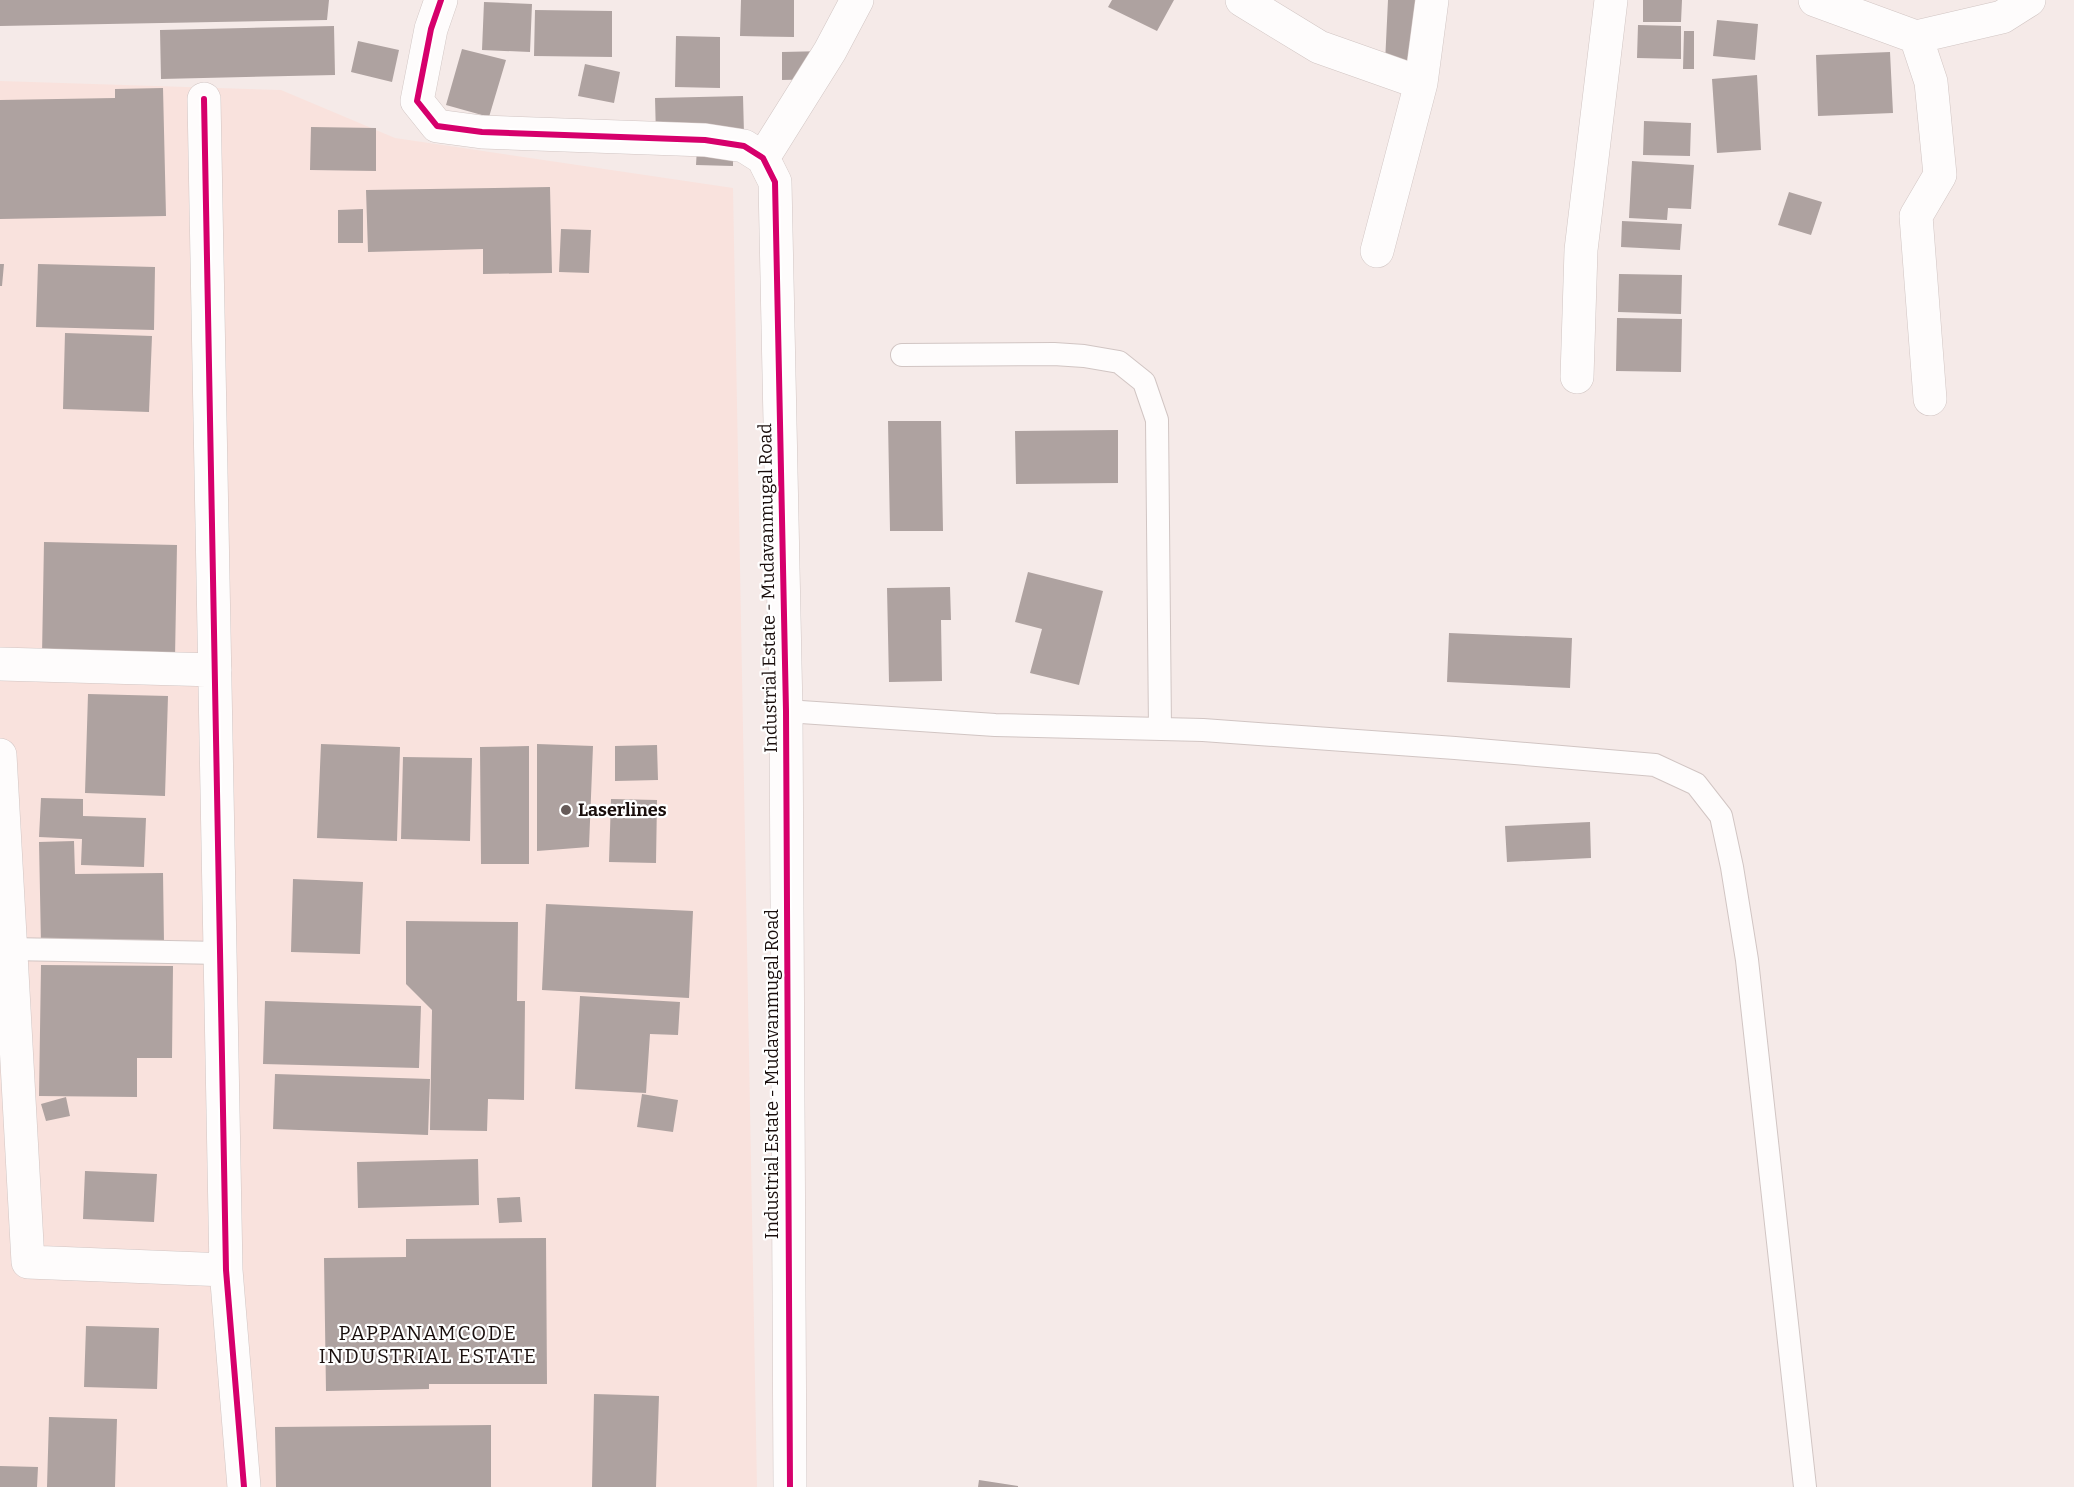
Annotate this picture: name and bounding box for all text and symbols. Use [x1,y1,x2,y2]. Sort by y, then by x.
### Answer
street label: Industrial Estate - Mudavanmugal Road [754,423,782,753]
place label: Laserlines [578,799,667,821]
marker: Laserlines [559,803,573,817]
street label: Industrial Estate - Mudavanmugal Road [761,909,783,1239]
district label: PAPPANAMCODE INDUSTRIAL ESTATE [319,1321,537,1368]

